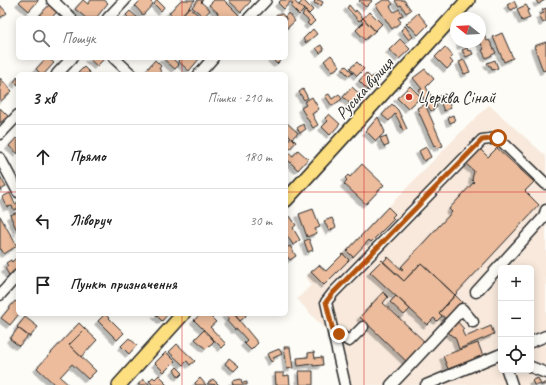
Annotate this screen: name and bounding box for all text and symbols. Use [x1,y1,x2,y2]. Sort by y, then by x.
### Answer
north arrow [450,12,486,48]
search box [16,16,288,60]
icon: search [30,27,52,49]
text: Пошук [62,29,95,48]
street label: Руська вулиця [331,52,399,124]
place label: Церква Сінай [417,87,496,108]
text: 3 хв [32,88,55,109]
text: Пішки · 210 m [208,90,272,106]
marker: Церква Сінай [404,92,414,102]
route start [489,129,507,147]
icon: ahead [32,146,54,168]
text: Прямо [70,147,106,166]
text: 180 m [244,149,272,165]
icon: left [32,210,54,232]
text: Ліворуч [70,211,111,230]
text: 30 m [250,213,272,229]
map controls [498,265,534,373]
button: + [498,265,534,301]
icon: arrive [32,274,54,296]
text: Пункт призначення [70,275,177,294]
button: − [498,301,534,337]
route end [330,325,348,343]
button: locate [498,337,534,373]

